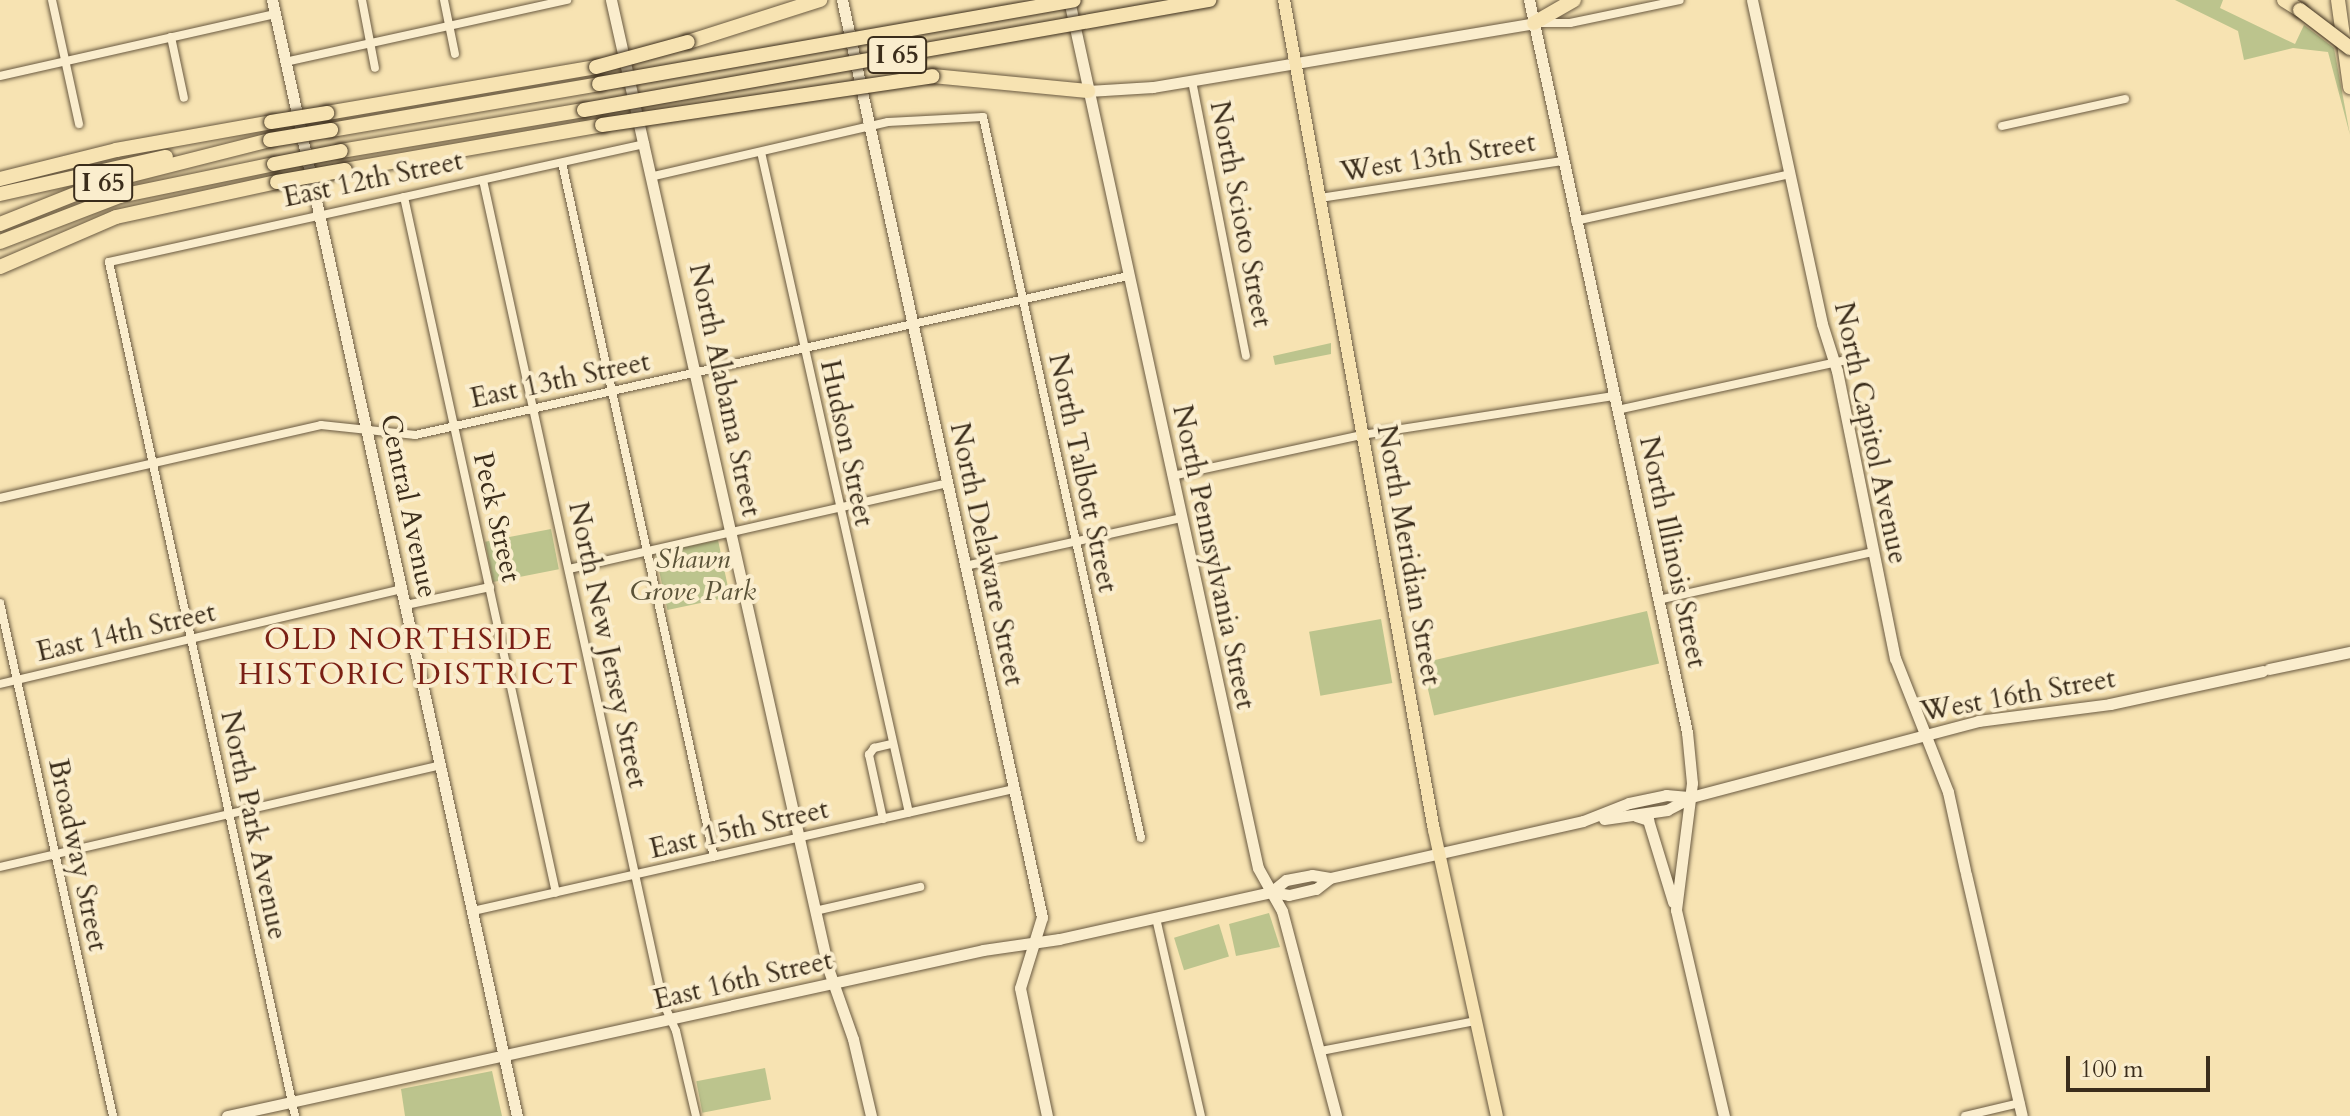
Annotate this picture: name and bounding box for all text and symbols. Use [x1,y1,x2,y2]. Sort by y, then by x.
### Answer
road number: I 65 [867,33,927,77]
street label: North Scioto Street [1203,98,1279,330]
street label: West 13th Street [1338,125,1538,189]
street label: East 12th Street [280,144,466,214]
road number: I 65 [73,161,133,205]
street label: North Alabama Street [682,260,768,520]
street label: North Capitol Avenue [1827,299,1915,567]
street label: East 13th Street [467,345,653,415]
street label: North Talbott Street [1041,350,1125,596]
street label: Hudson Street [813,357,881,529]
street label: North Pennsylvania Street [1165,402,1263,712]
street label: Central Avenue [373,411,445,601]
street label: North Delaware Street [943,419,1031,689]
street label: North Meridian Street [1370,422,1448,688]
street label: North Illinois Street [1632,433,1714,671]
street label: Peck Street [466,449,528,585]
street label: North New Jersey Street [561,499,655,791]
park label: Shawn Grove Park [630,542,756,608]
street label: East 14th Street [33,595,219,669]
district label: OLD NORTHSIDE HISTORIC DISTRICT [238,622,580,692]
street label: West 16th Street [1918,661,2118,729]
street label: North Park Avenue [213,707,295,943]
street label: Broadway Street [41,756,115,954]
street label: East 15th Street [646,792,832,866]
street label: East 16th Street [650,943,836,1017]
scale bar [2070,1040,2214,1090]
text: 100 m [2080,1053,2144,1086]

